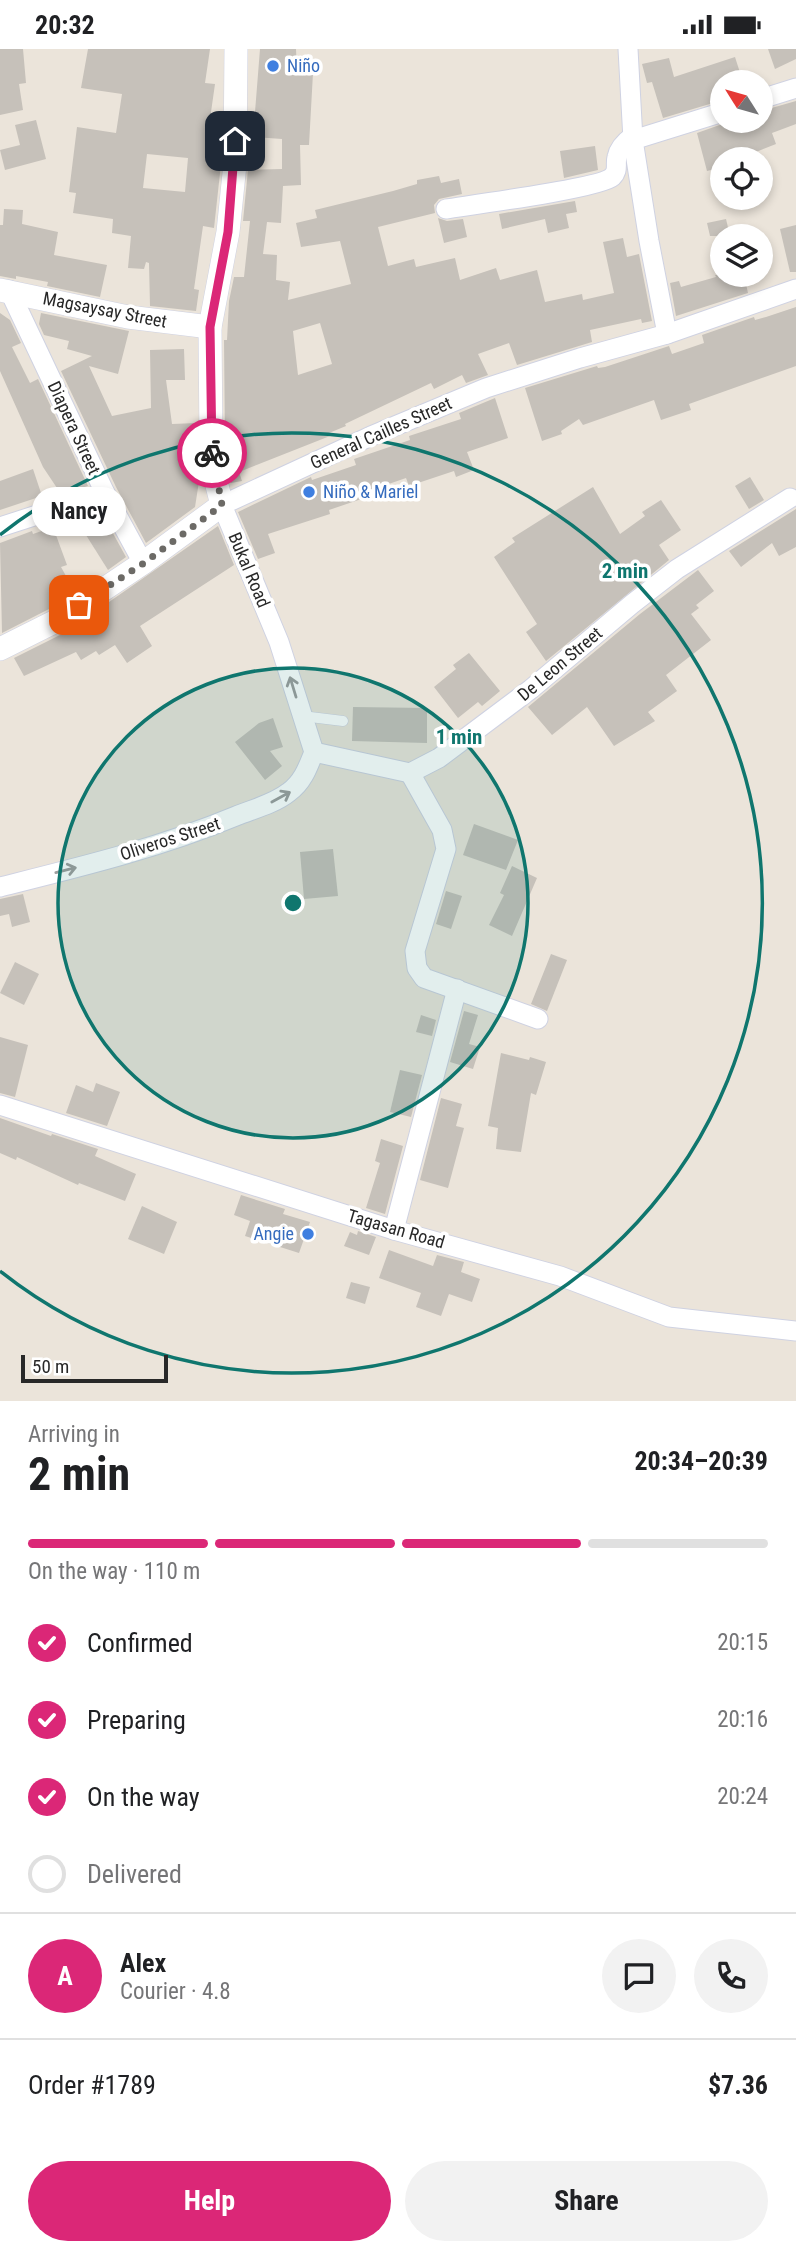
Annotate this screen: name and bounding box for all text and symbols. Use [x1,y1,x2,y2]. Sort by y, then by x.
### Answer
text: 20:32 [35,10,95,40]
place label: Niño [287,55,320,76]
marker: Niño [265,58,281,74]
north arrow [710,70,774,133]
map controls [710,70,773,287]
pin [205,111,265,171]
icon: home [216,122,254,160]
button: locate [710,147,773,210]
button: layers [710,224,773,287]
street label: Magsaysay Street [41,287,169,332]
street label: Diapera Street [44,378,105,478]
street label: General Cailles Street [307,392,455,473]
courier [177,418,247,488]
icon: bike [193,434,231,472]
place label: Niño & Mariel [323,481,419,502]
marker: Niño & Mariel [301,484,317,500]
callout: Nancy [32,486,126,535]
text: Nancy [50,498,108,525]
street label: Bukal Road [224,529,275,611]
text: 2 min [602,559,648,583]
pin [49,575,109,635]
icon: bag [60,586,98,624]
street label: De Leon Street [513,622,606,705]
one-way arrow [286,676,299,698]
text: 1 min [436,725,482,749]
one-way arrow [270,789,290,803]
street label: Oliveros Street [117,812,223,865]
one-way arrow [54,863,77,876]
centre of rings [281,891,305,915]
street label: Tagasan Road [345,1205,447,1252]
place label: Angie [253,1223,294,1244]
marker: Angie [300,1226,316,1242]
scale bar [21,1352,168,1384]
text: 50 m [32,1355,69,1378]
text: Arriving in [28,1421,120,1448]
text: 20:34–20:39 [634,1446,768,1476]
text: 2 min [28,1447,130,1501]
text: On the way · 110 m [28,1558,200,1585]
icon: check [28,1624,66,1662]
text: Confirmed [87,1628,193,1658]
text: 20:15 [717,1629,768,1656]
icon: check [28,1701,66,1739]
text: Preparing [87,1705,186,1735]
text: 20:16 [717,1706,768,1733]
icon: check [28,1778,66,1816]
text: On the way [87,1782,200,1812]
text: 20:24 [717,1783,768,1810]
text: Delivered [87,1859,182,1889]
button: chat [602,1939,676,2013]
button: phone [694,1939,768,2013]
text: Alex [120,1948,166,1978]
text: A [57,1961,73,1991]
text: Courier · 4.8 [120,1978,231,2005]
text: Order #1789 [28,2070,156,2100]
text: $7.36 [708,2070,768,2100]
button: Help [28,2161,391,2241]
button: Share [405,2161,768,2241]

